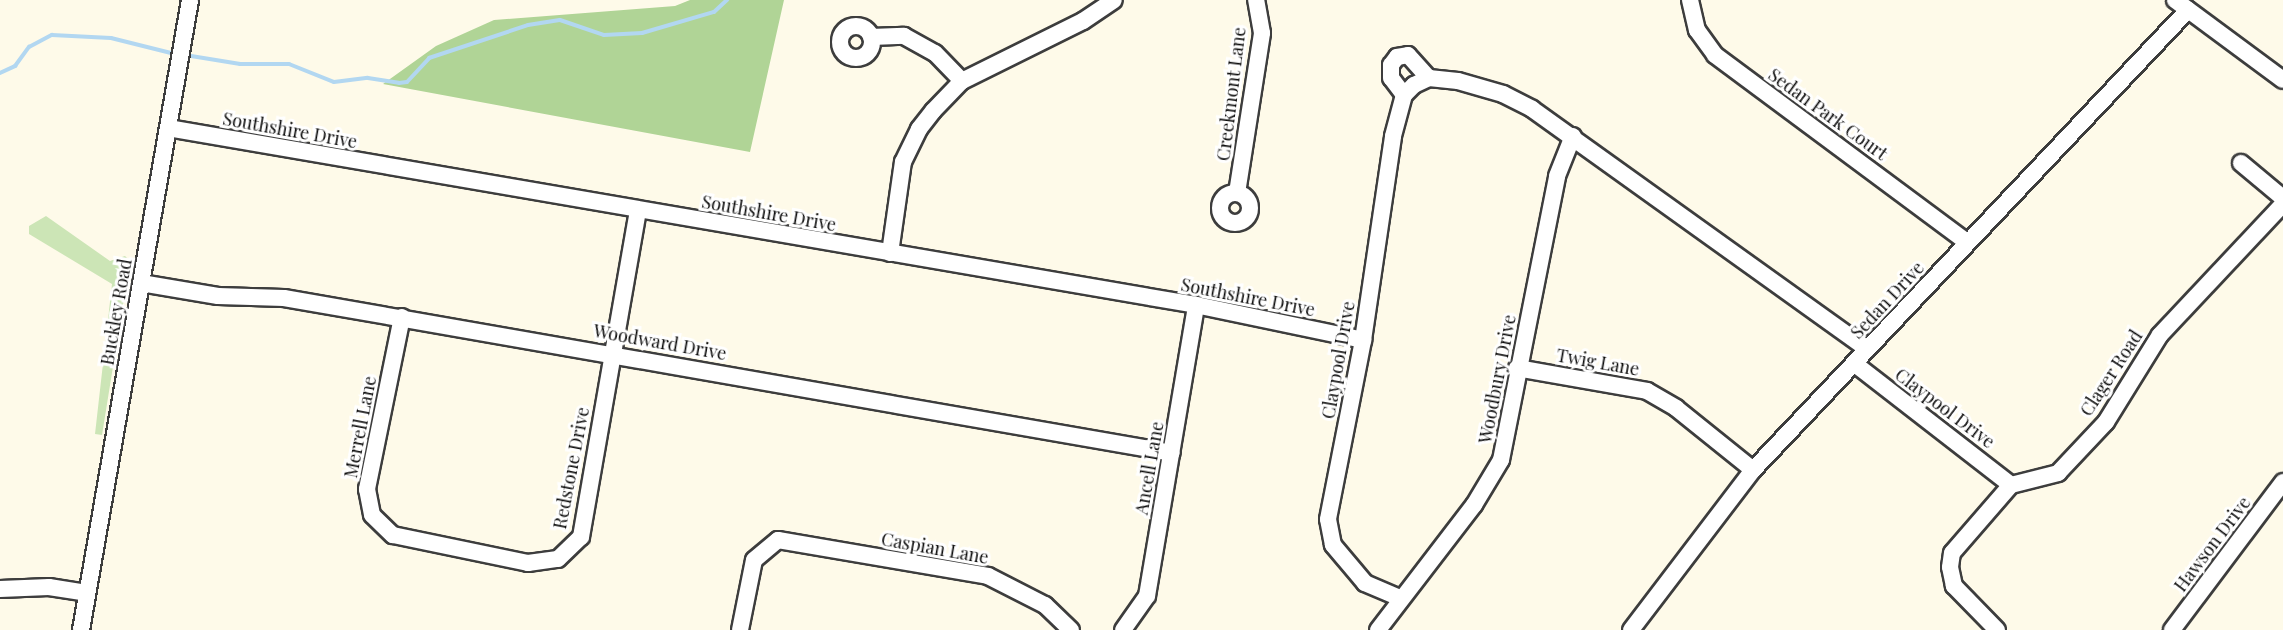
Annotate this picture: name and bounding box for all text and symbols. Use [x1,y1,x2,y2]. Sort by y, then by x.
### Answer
street label: Creekmont Lane [1212,26,1250,162]
street label: Sedan Park Court [1764,64,1892,164]
street label: Southshire Drive [221,108,359,152]
street label: Southshire Drive [700,191,838,235]
street label: Buckley Road [96,257,136,367]
street label: Sedan Drive [1846,257,1928,343]
street label: Southshire Drive [1179,273,1317,321]
street label: Claypool Drive [1317,299,1359,421]
street label: Woodbury Drive [1474,312,1520,446]
street label: Woodward Drive [592,320,728,364]
street label: Clager Road [2075,326,2147,420]
street label: Twig Lane [1555,344,1641,380]
street label: Claypool Drive [1891,364,1999,452]
street label: Merrell Lane [340,374,380,480]
street label: Redstone Drive [549,405,593,531]
street label: Ancell Lane [1130,420,1168,516]
street label: Hawson Drive [2169,492,2255,596]
street label: Caspian Lane [880,528,990,568]

